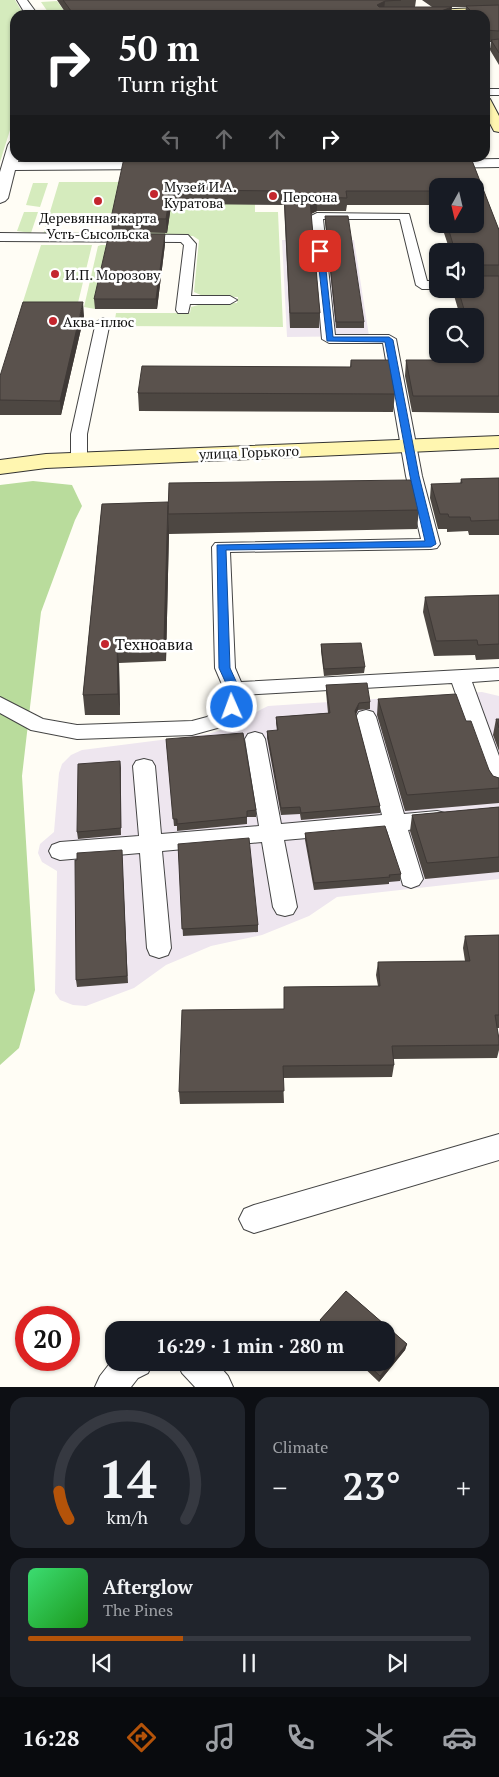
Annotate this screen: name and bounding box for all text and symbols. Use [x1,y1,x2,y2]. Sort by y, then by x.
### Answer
text: 50 m [118,25,199,71]
icon: right [35,30,100,95]
text: Turn right [118,69,218,98]
icon: left [157,125,185,153]
icon: ahead [210,125,238,153]
icon: ahead [263,125,291,153]
icon: right [316,125,344,153]
place label: Музей И.А. Куратова [164,177,237,212]
north arrow [429,178,484,232]
map controls [429,178,484,363]
place label: Персона [283,187,338,206]
marker: Музей И.А. Куратова [148,188,160,200]
marker: Персона [267,190,279,202]
marker: Деревянная карта Усть-Сысольска [92,195,104,207]
place label: Деревянная карта Усть-Сысольска [39,208,157,243]
pin [299,230,341,272]
icon: arrive [306,237,334,265]
button: sound [429,243,484,298]
place label: И.П. Морозову [65,265,161,284]
marker: И.П. Морозову [49,268,61,280]
button: search [429,308,484,363]
place label: Аква-плюс [63,312,134,331]
marker: Аква-плюс [47,315,59,327]
street label: улица Горького [198,441,300,463]
place label: Техноавиа [115,633,193,655]
marker: Техноавиа [99,638,111,650]
position arrow [205,680,257,732]
speed limit sign: 20 [15,1306,80,1371]
text: 16:29 · 1 min · 280 m [156,1333,344,1358]
text: Climate [273,1436,328,1458]
text: 14 [98,1444,157,1513]
text: 23° [342,1461,401,1511]
text: − [273,1469,287,1506]
text: + [456,1469,471,1506]
text: km/h [107,1505,148,1529]
text: Afterglow [103,1574,193,1599]
text: The Pines [103,1599,173,1621]
icon: previous [88,1649,116,1677]
icon: pause [235,1649,263,1677]
icon: next [383,1649,411,1677]
icon: directions [124,1720,159,1755]
icon: music [203,1720,238,1755]
icon: phone [283,1720,318,1755]
icon: climate [362,1720,397,1755]
icon: car [442,1720,477,1755]
text: 16:28 [22,1723,80,1752]

